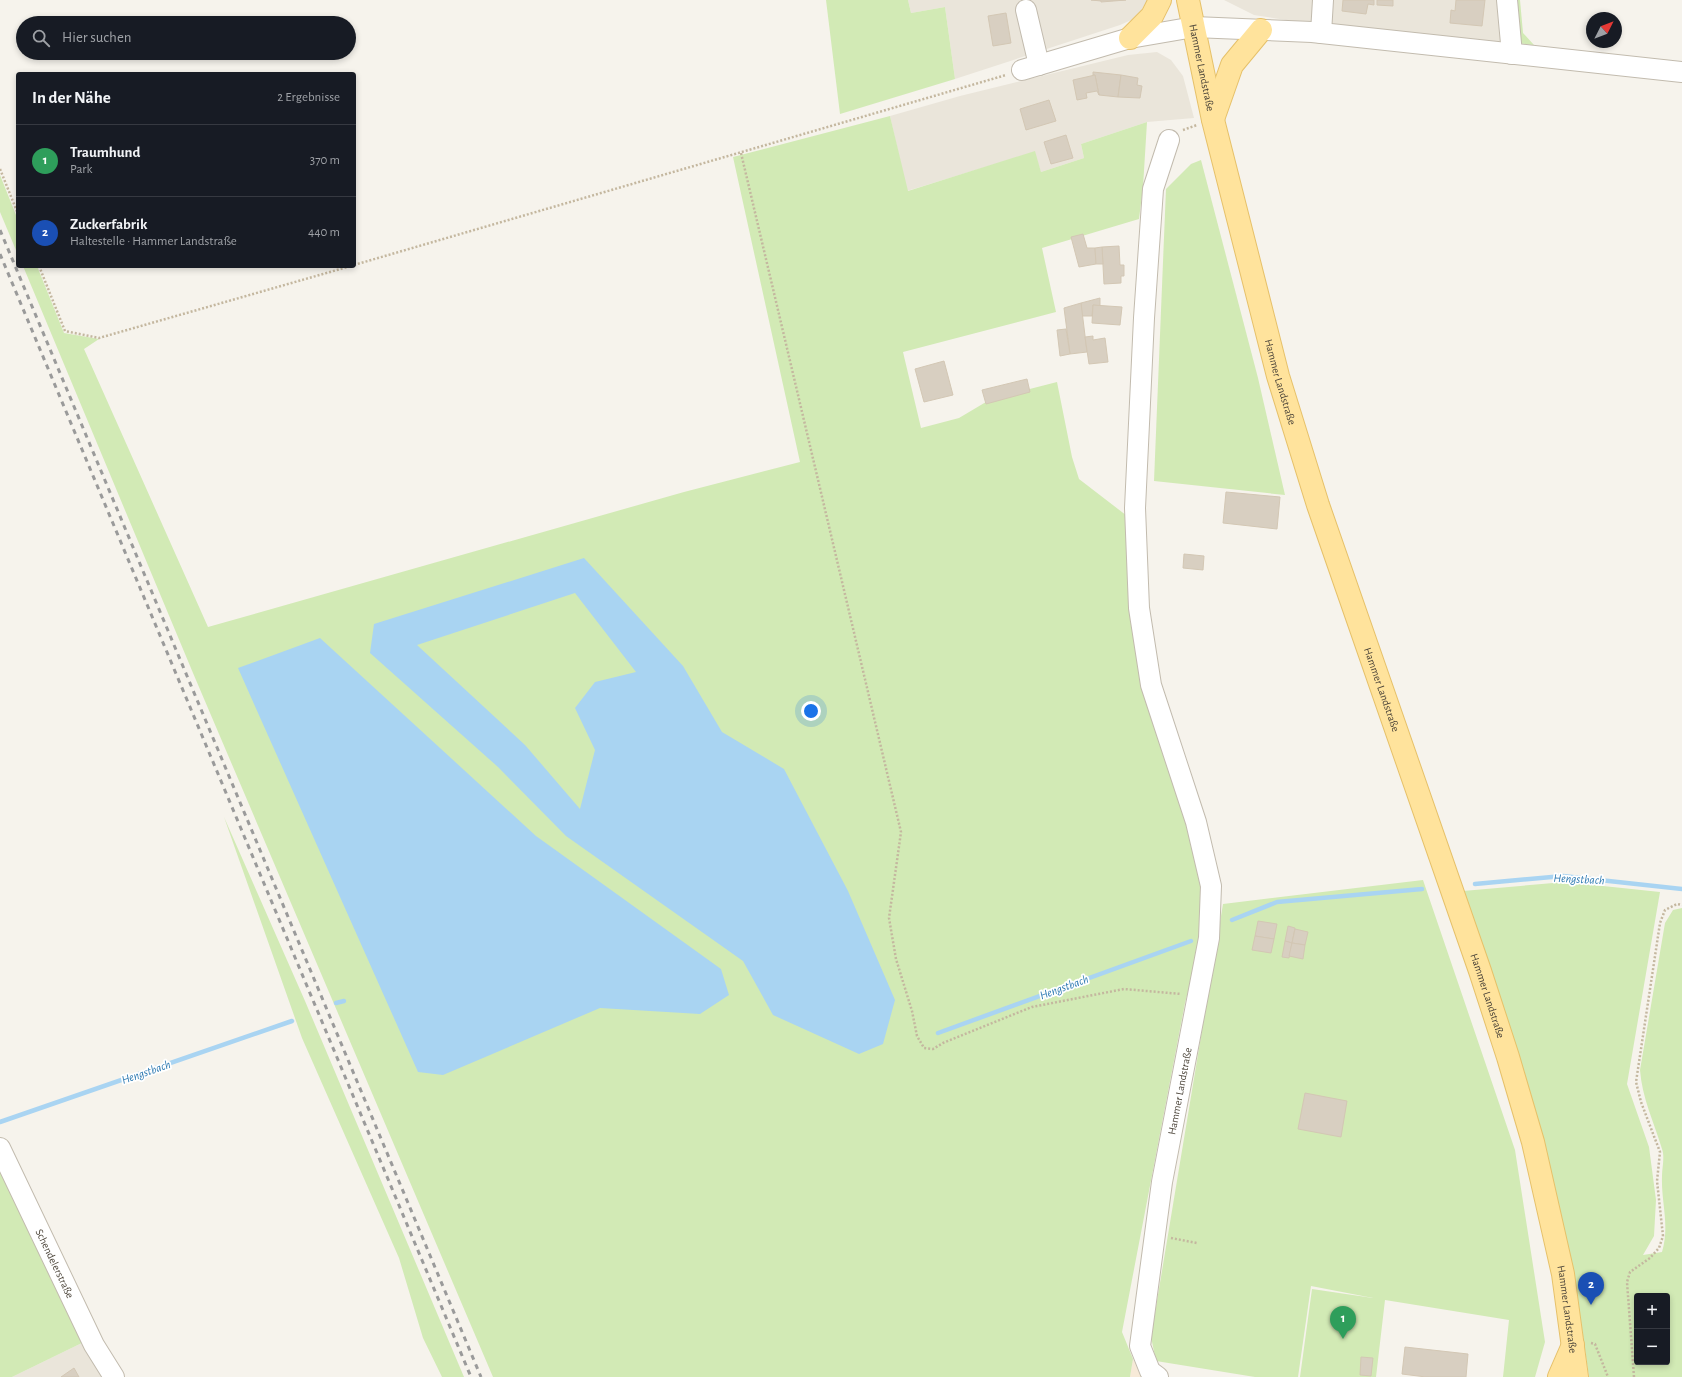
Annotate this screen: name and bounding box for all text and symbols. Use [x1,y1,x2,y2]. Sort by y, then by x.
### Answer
north arrow [1586,12,1622,48]
search box [16,16,356,60]
street label: Hammer Landstraße [1188,23,1216,112]
icon: search [30,27,52,49]
text: Hier suchen [62,30,132,45]
text: In der Nähe [32,89,111,106]
text: 2 Ergebnisse [277,91,340,104]
text: Traumhund [70,145,140,160]
text: 1 [43,154,47,167]
text: 370 m [310,154,340,167]
text: Park [70,163,92,176]
text: Zuckerfabrik [70,217,147,232]
text: 2 [42,226,48,239]
text: 440 m [308,226,340,239]
text: Haltestelle · Hammer Landstraße [70,235,237,248]
street label: Hammer Landstraße [1263,338,1298,426]
street label: Hammer Landstraße [1362,646,1402,733]
your location [801,701,821,721]
water label: Hengstbach [1553,872,1605,886]
street label: Hammer Landstraße [1469,952,1507,1039]
water label: Hengstbach [1038,973,1090,1001]
street label: Hammer Landstraße [1166,1047,1193,1136]
water label: Hengstbach [120,1058,172,1086]
street label: Schendelerstraße [34,1227,76,1300]
street label: Hammer Landstraße [1556,1264,1579,1354]
pin: 2 [1578,1272,1604,1305]
map controls [1634,1293,1670,1365]
button: + [1634,1293,1670,1329]
pin: 1 [1330,1306,1356,1339]
button: − [1634,1329,1670,1365]

